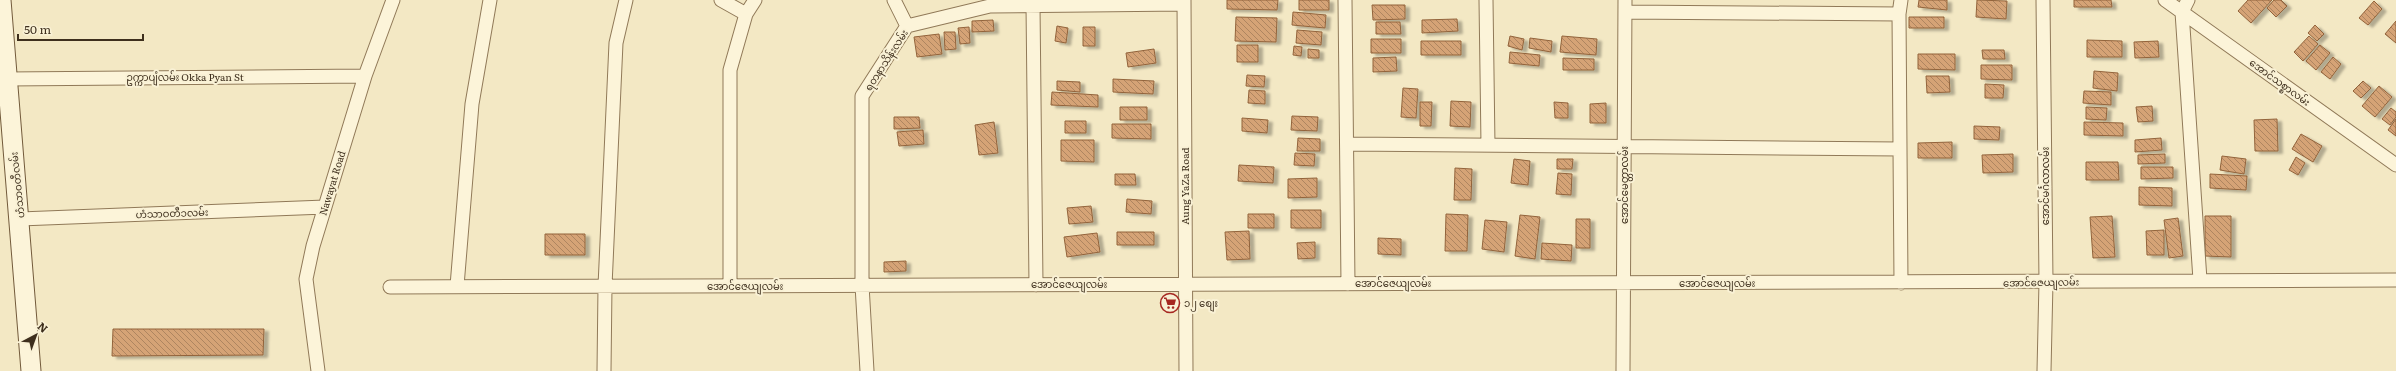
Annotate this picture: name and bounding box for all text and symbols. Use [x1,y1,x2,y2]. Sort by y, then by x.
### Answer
scale bar [18,16,143,42]
text: 50 m [24,20,51,38]
street label: ရတနာသိန်းလမ်း [860,26,913,94]
street label: အောင်သစ္စာလမ်း [2245,54,2314,111]
street label: ဥက္ကာပျံလမ်း Okka Pyan St [126,69,244,86]
street label: အောင်မေတ္တာလမ်း [1616,146,1633,224]
street label: Aung YaZa Road [1177,147,1192,225]
street label: အောင်မင်္ဂလာလမ်း [2037,147,2052,225]
street label: Nawayat Road [315,149,349,217]
street label: ဟံသာဝတီလမ်း [6,151,27,219]
street label: ဟံသာဝတီ၁လမ်း [135,204,209,221]
street label: အောင်ဇေယျလမ်း [2003,273,2079,292]
street label: အောင်ဇေယျလမ်း [1355,275,1431,292]
street label: အောင်ဇေယျလမ်း [1679,275,1755,292]
street label: အောင်ဇေယျလမ်း [1031,276,1107,293]
street label: အောင်ဇေယျလမ်း [707,278,783,295]
supermarket icon: ၁၂ စျေး [1159,292,1181,314]
place label: ၁၂ စျေး [1184,295,1218,312]
north arrow [16,315,56,355]
text: N [34,318,52,336]

